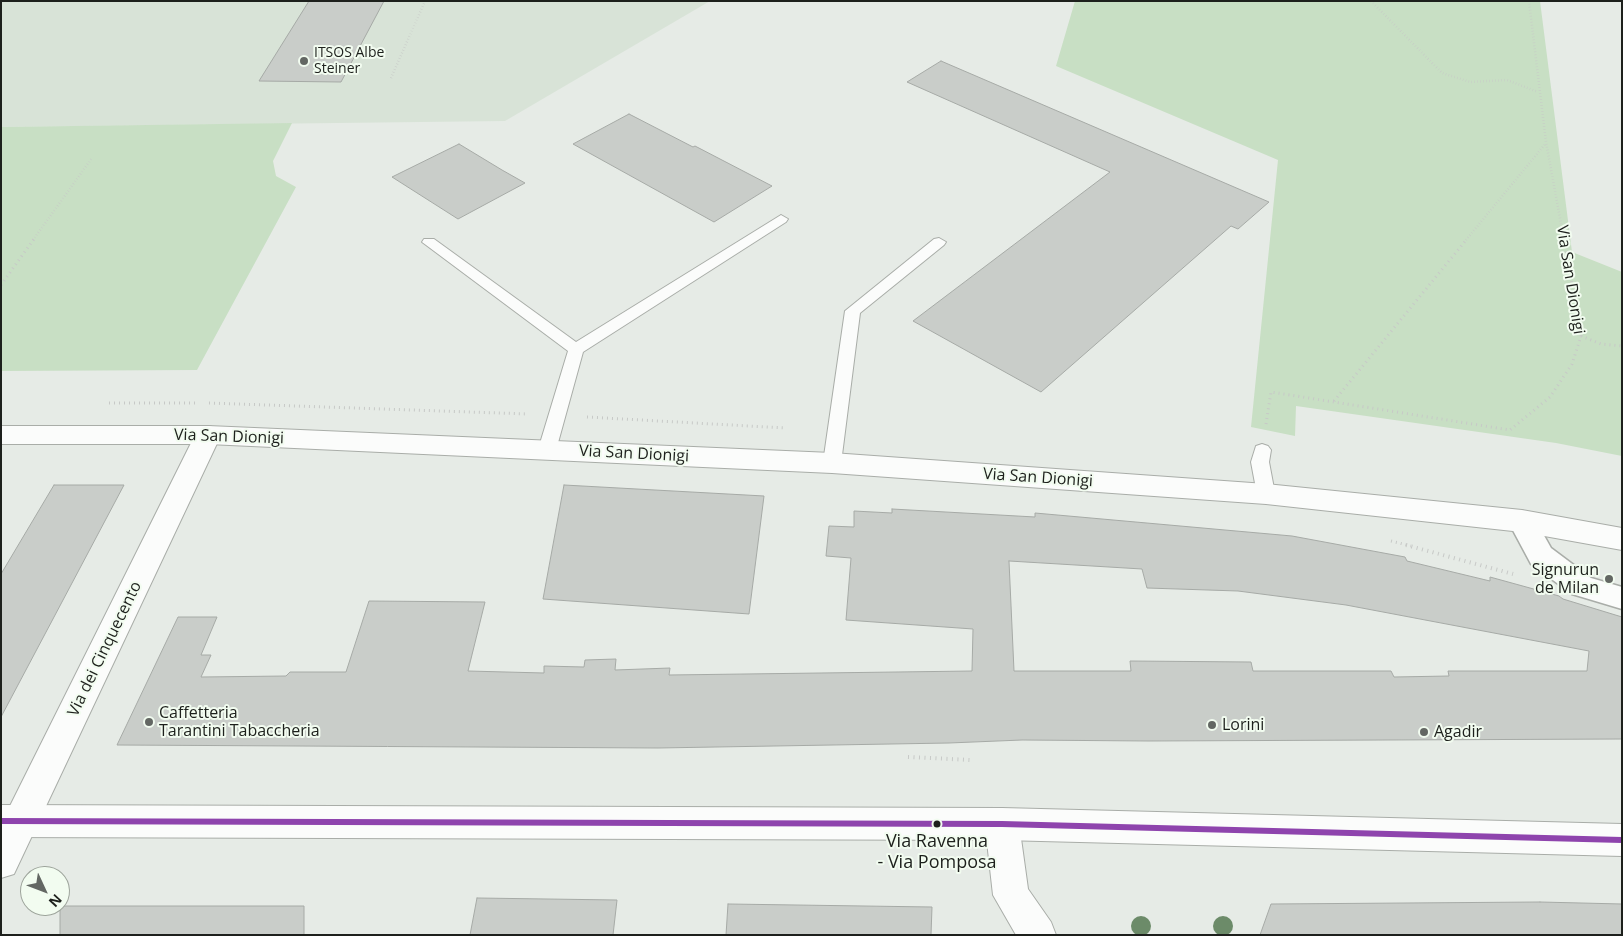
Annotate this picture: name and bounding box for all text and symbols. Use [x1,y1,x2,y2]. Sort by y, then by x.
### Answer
place label: ITSOS Albe Steiner [314,45,384,78]
marker: ITSOS Albe Steiner [298,55,310,67]
street label: Via San Dionigi [1552,224,1588,336]
street label: Via San Dionigi [174,425,284,449]
street label: Via San Dionigi [579,442,689,466]
street label: Via San Dionigi [982,465,1094,491]
place label: Signurun de Milan [1532,560,1599,598]
marker: Signurun de Milan [1603,573,1615,585]
street label: Via dei Cinquecento [64,578,146,720]
place label: Caffetteria Tarantini Tabaccheria [159,703,320,741]
place label: Lorini [1222,715,1264,735]
marker: Caffetteria Tarantini Tabaccheria [143,716,155,728]
marker: Lorini [1206,719,1218,731]
place label: Agadir [1434,722,1482,742]
marker: Agadir [1418,726,1430,738]
marker: Via Ravenna - Via Pomposa [932,819,942,829]
place label: Via Ravenna - Via Pomposa [877,831,997,874]
north arrow [20,866,70,916]
text: N [45,890,66,912]

